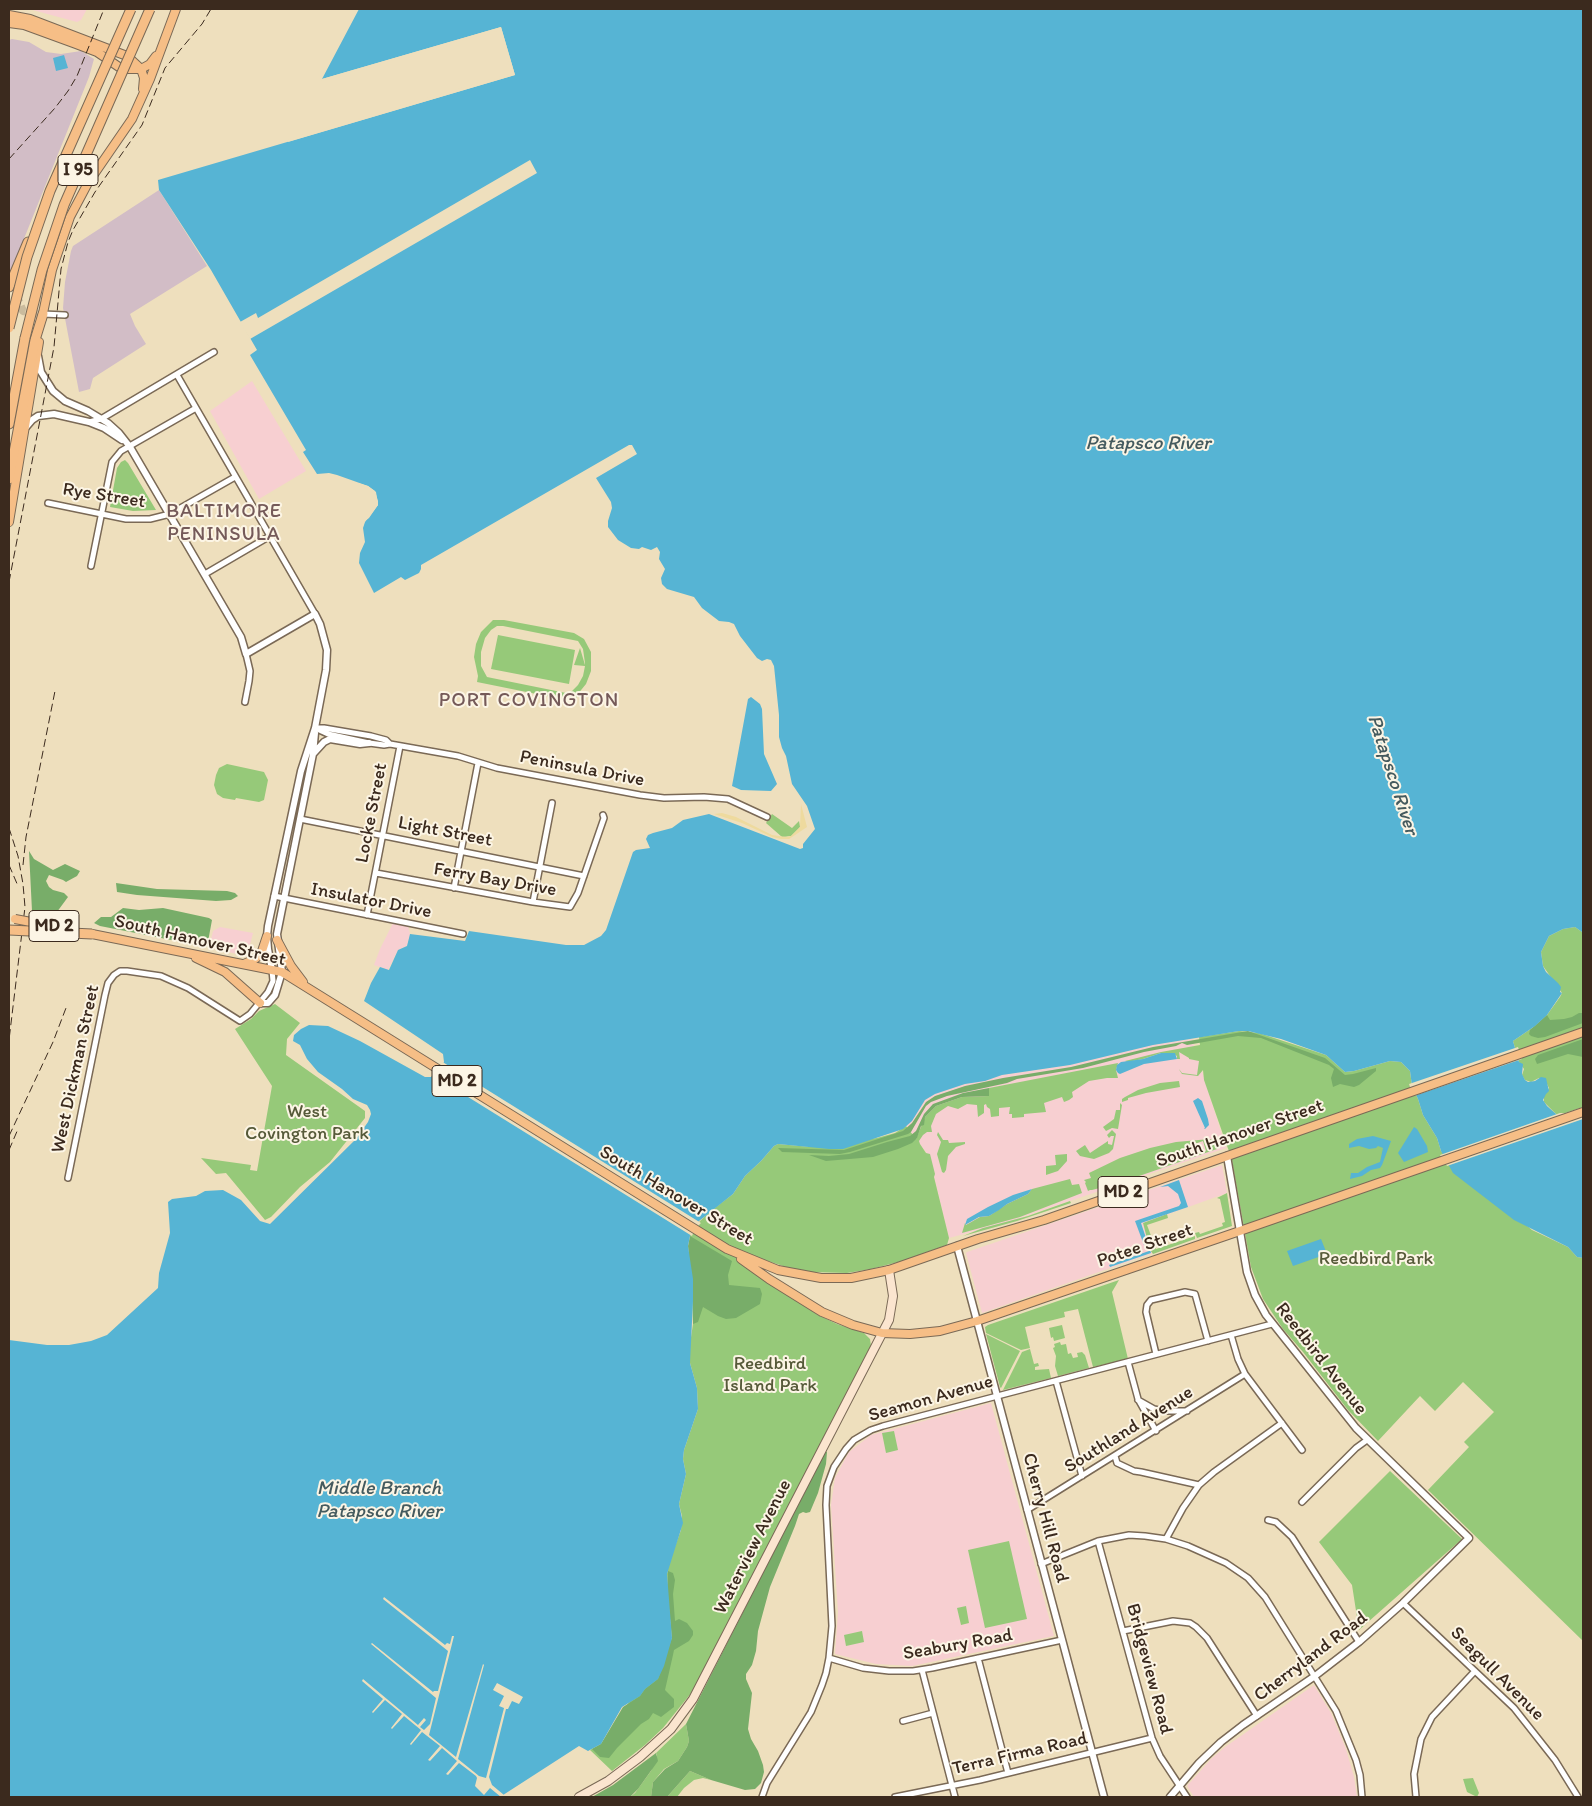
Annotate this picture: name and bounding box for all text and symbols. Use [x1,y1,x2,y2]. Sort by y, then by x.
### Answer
road number: I 95 [58,154,98,186]
water label: Patapsco River [1086,432,1210,456]
street label: Rye Street [61,478,147,514]
district label: BALTIMORE PENINSULA [165,500,283,547]
district label: PORT COVINGTON [438,689,620,713]
water label: Patapsco River [1361,712,1423,838]
street label: Peninsula Drive [518,746,646,792]
street label: Locke Street [351,761,393,865]
street label: Light Street [396,812,494,852]
street label: Ferry Bay Drive [432,858,558,902]
street label: Insulator Drive [309,878,433,924]
road number: MD 2 [29,910,79,941]
street label: South Hanover Street [112,910,288,972]
street label: West Dickman Street [47,983,105,1155]
road number: MD 2 [432,1066,482,1096]
street label: South Hanover Street [1153,1095,1327,1173]
park label: West Covington Park [245,1101,369,1145]
street label: South Hanover Street [595,1141,757,1251]
road number: MD 2 [1098,1176,1148,1208]
street label: Potee Street [1094,1219,1196,1273]
park label: Reedbird Park [1319,1248,1433,1270]
street label: Reedbird Avenue [1270,1298,1372,1420]
park label: Reedbird Island Park [723,1353,817,1397]
street label: Seamon Avenue [866,1370,996,1428]
street label: Southland Avenue [1060,1381,1198,1479]
street label: Cherry Hill Road [1017,1451,1073,1585]
street label: Waterview Avenue [709,1476,797,1618]
water label: Middle Branch Patapsco River [317,1477,441,1524]
street label: Bridgeview Road [1121,1601,1177,1737]
street label: Cherryland Road [1250,1607,1372,1707]
street label: Seagull Avenue [1445,1622,1549,1726]
street label: Seabury Road [901,1624,1015,1666]
street label: Terra Firma Road [950,1727,1090,1781]

